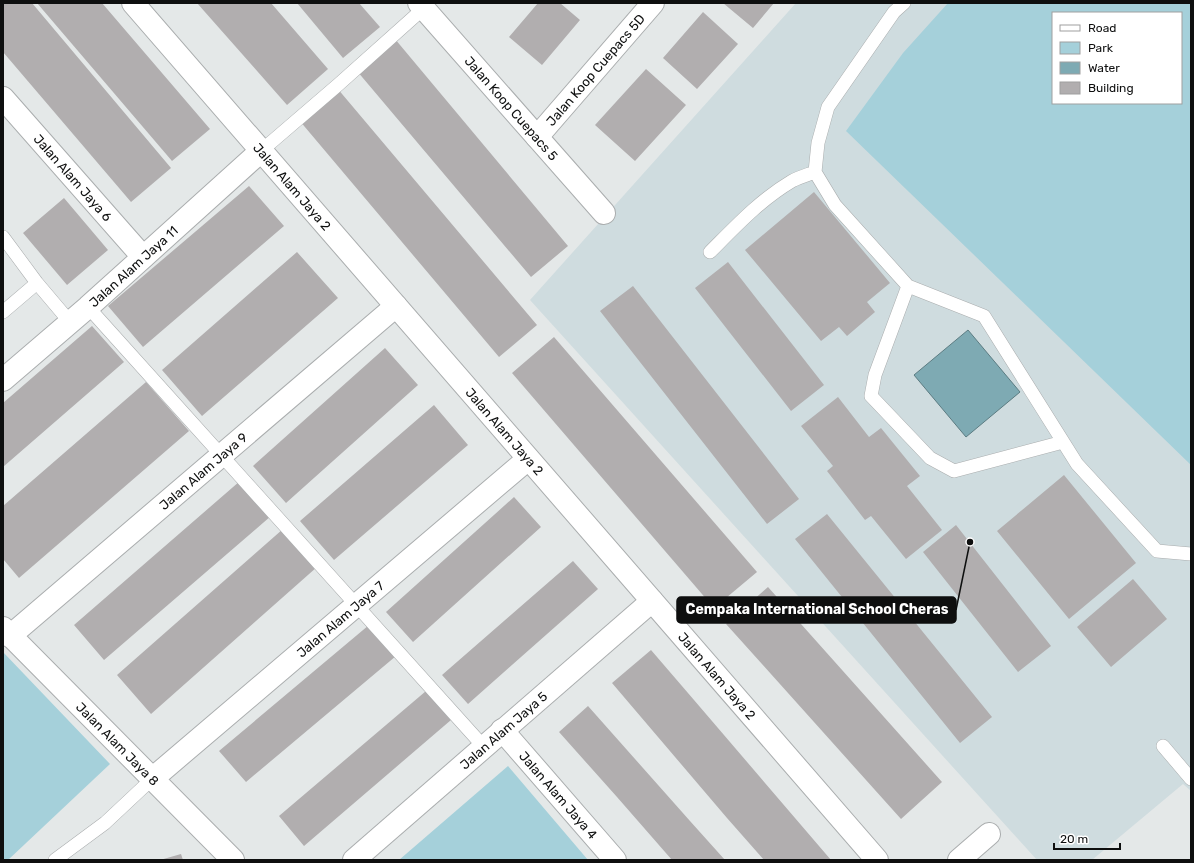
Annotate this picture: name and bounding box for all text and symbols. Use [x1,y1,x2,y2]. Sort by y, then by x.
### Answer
street label: Jalan Koop Cuepacs 5D [543,11,648,129]
legend [1052,12,1182,104]
text: Road [1088,21,1116,35]
text: Park [1088,41,1114,55]
street label: Jalan Koop Cuepacs 5 [462,53,562,163]
text: Water [1088,61,1120,75]
text: Building [1088,81,1134,95]
street label: Jalan Alam Jaya 6 [31,131,115,224]
street label: Jalan Alam Jaya 2 [250,140,334,233]
street label: Jalan Alam Jaya 11 [86,222,181,310]
street label: Jalan Alam Jaya 2 [463,385,547,478]
street label: Jalan Alam Jaya 9 [156,429,250,513]
street label: Jalan Alam Jaya 7 [294,577,387,660]
callout: Cempaka International School Cheras [677,597,956,623]
text: Cempaka International School Cheras [686,601,949,618]
street label: Jalan Alam Jaya 2 [675,629,759,722]
street label: Jalan Alam Jaya 5 [457,688,550,772]
street label: Jalan Alam Jaya 8 [73,699,162,789]
street label: Jalan Alam Jaya 4 [516,748,600,842]
scale bar [1054,825,1120,851]
text: 20 m [1060,832,1088,846]

